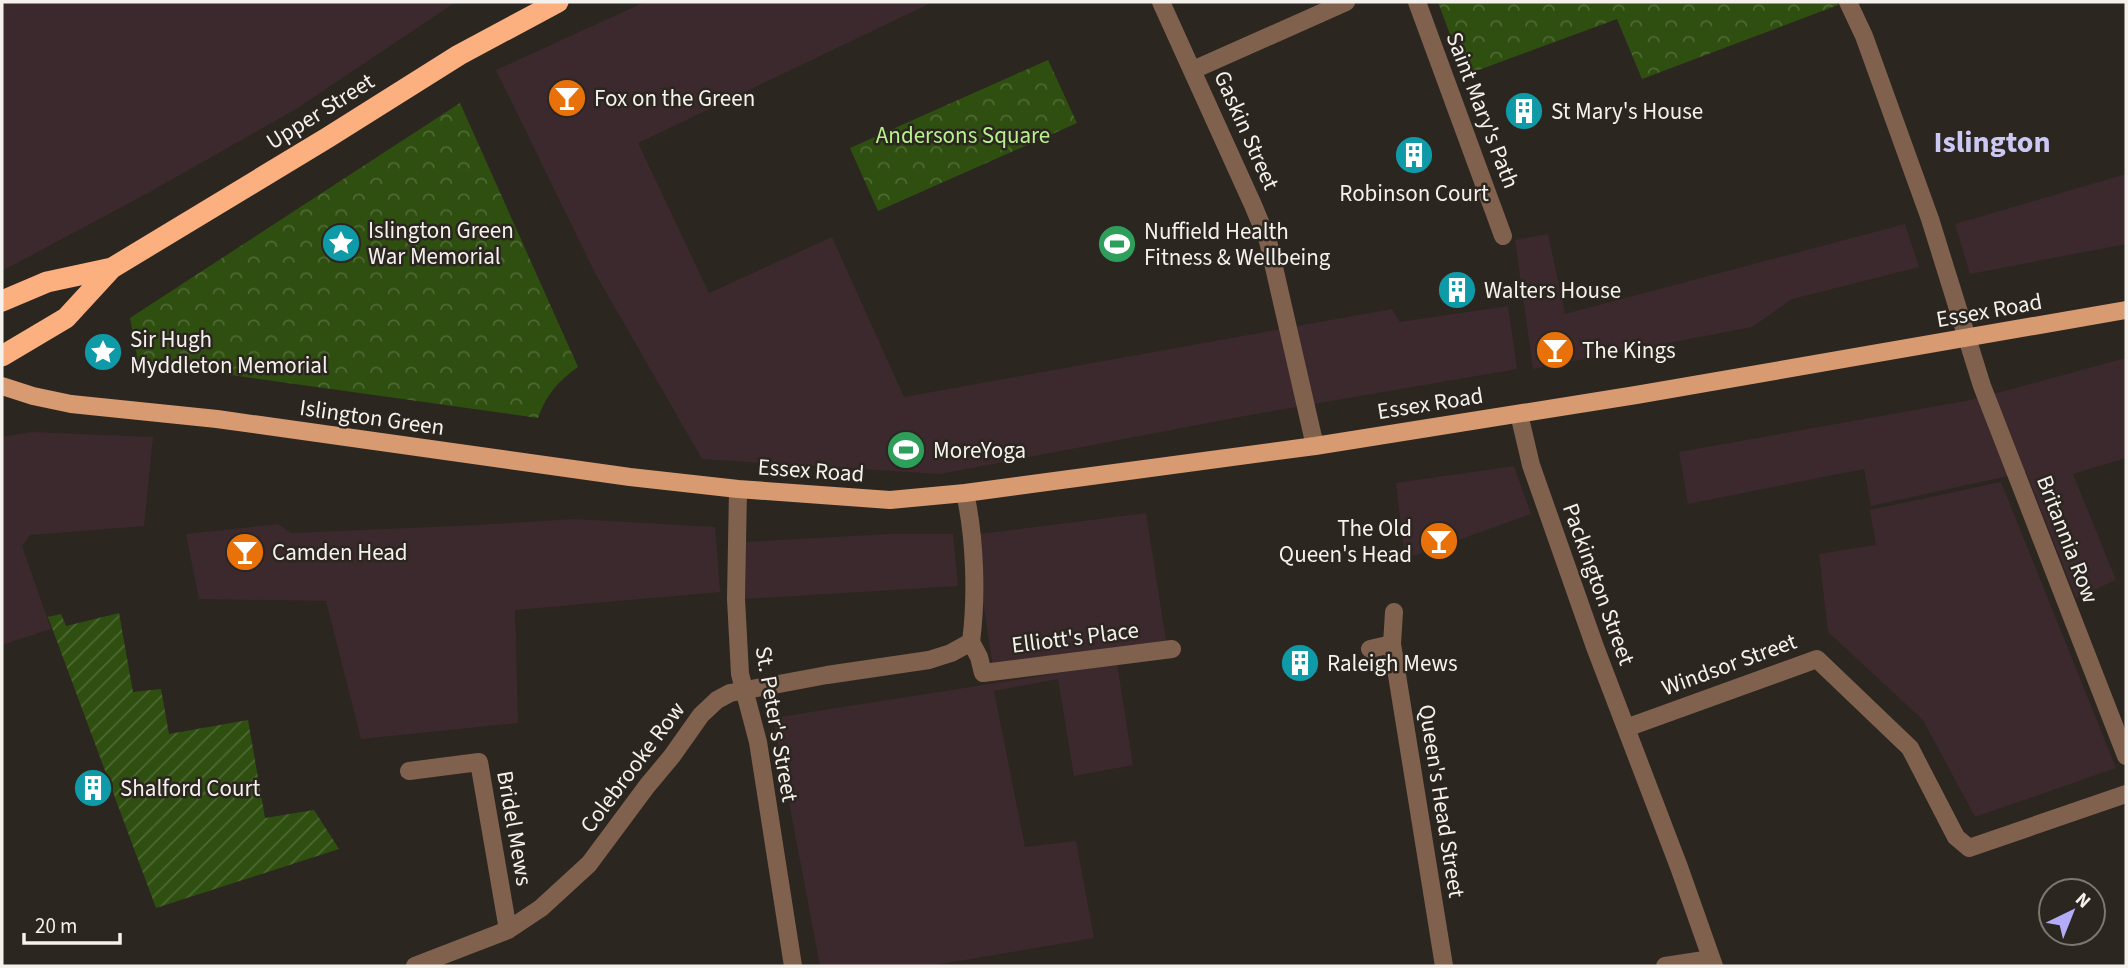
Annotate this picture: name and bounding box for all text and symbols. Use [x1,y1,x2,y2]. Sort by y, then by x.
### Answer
street label: Saint Mary's Path [1438,27,1528,193]
street label: Upper Street [260,65,381,158]
street label: Gaskin Street [1206,65,1288,195]
bar icon: Fox on the Green [546,77,588,119]
place label: Fox on the Green [594,82,755,115]
building icon: St Mary's House [1503,90,1545,132]
place label: St Mary's House [1551,95,1703,128]
park label: Andersons Square [876,119,1050,152]
district label: Islington [1933,121,2051,164]
building icon: Robinson Court [1393,134,1435,176]
place label: Robinson Court [1339,177,1489,210]
place label: Islington Green War Memorial [368,214,514,273]
place label: Nuffield Health Fitness & Wellbeing [1144,215,1331,274]
place icon: Islington Green War Memorial [320,222,362,264]
sports icon: Nuffield Health Fitness & Wellbeing [1096,223,1138,265]
building icon: Walters House [1436,269,1478,311]
place label: Walters House [1484,274,1621,307]
street label: Essex Road [1934,285,2045,336]
place label: Sir Hugh Myddleton Memorial [130,323,328,382]
bar icon: The Kings [1534,329,1576,371]
place icon: Sir Hugh Myddleton Memorial [82,331,124,373]
place label: The Kings [1582,334,1676,367]
street label: Essex Road [1375,379,1485,428]
street label: Islington Green [297,391,446,444]
sports icon: MoreYoga [885,429,927,471]
place label: MoreYoga [933,434,1026,467]
street label: Essex Road [757,450,865,491]
street label: Britannia Row [2028,470,2107,608]
street label: Packington Street [1554,499,1643,670]
place label: The Old Queen's Head [1279,512,1412,571]
bar icon: The Old Queen's Head [1418,520,1460,562]
bar icon: Camden Head [224,531,266,573]
place label: Camden Head [272,536,408,569]
street label: Elliott's Place [1009,613,1141,662]
street label: Windsor Street [1657,625,1801,704]
building icon: Raleigh Mews [1279,642,1321,684]
street label: St. Peter's Street [747,644,806,805]
place label: Raleigh Mews [1327,647,1458,680]
street label: Colebrooke Row [572,695,693,840]
street label: Queen's Head Street [1410,702,1473,900]
building icon: Shalford Court [72,767,114,809]
street label: Bridel Mews [488,768,541,888]
place label: Shalford Court [120,772,260,805]
north arrow [2037,877,2107,947]
text: N [2069,886,2096,915]
scale bar [24,902,121,946]
text: 20 m [35,911,77,941]

